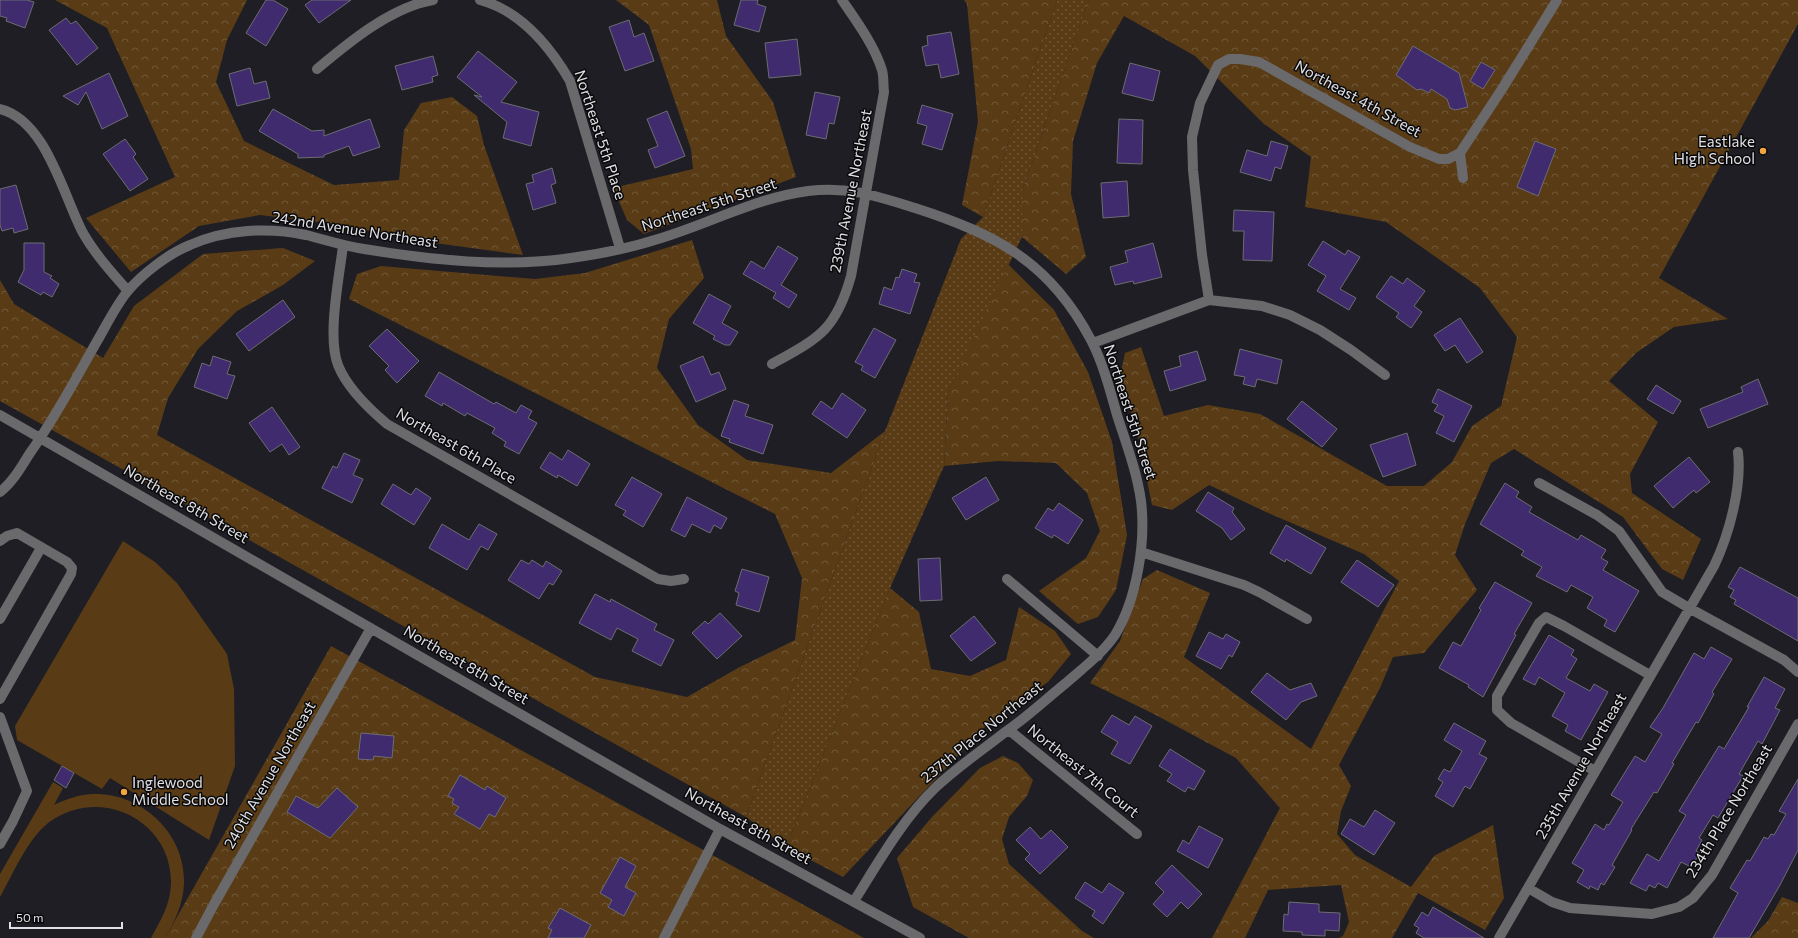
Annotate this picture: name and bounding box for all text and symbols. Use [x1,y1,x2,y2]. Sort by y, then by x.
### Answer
street label: Northeast 4th Street [1292,56,1425,140]
street label: Northeast 5th Place [571,68,630,202]
street label: 239th Avenue Northeast [825,108,875,274]
place label: Eastlake High School [1674,132,1755,167]
marker: Eastlake High School [1758,146,1768,156]
street label: Northeast 5th Street [639,174,779,234]
street label: 242nd Avenue Northeast [271,207,439,251]
street label: Northeast 5th Street [1101,342,1161,482]
street label: Northeast 6th Place [393,403,520,487]
street label: Northeast 8th Street [121,460,252,546]
street label: Northeast 8th Street [401,621,532,707]
street label: 237th Place Northeast [917,677,1046,786]
street label: 235th Avenue Northeast [1531,689,1629,842]
street label: 240th Avenue Northeast [220,698,319,851]
street label: Northeast 7th Court [1024,720,1143,821]
street label: 234th Place Northeast [1681,741,1775,880]
place label: Inglewood Middle School [132,773,229,808]
street label: Northeast 8th Street [682,783,815,867]
marker: Inglewood Middle School [119,787,129,797]
scale bar [10,904,122,930]
text: 50 m [16,910,44,924]

